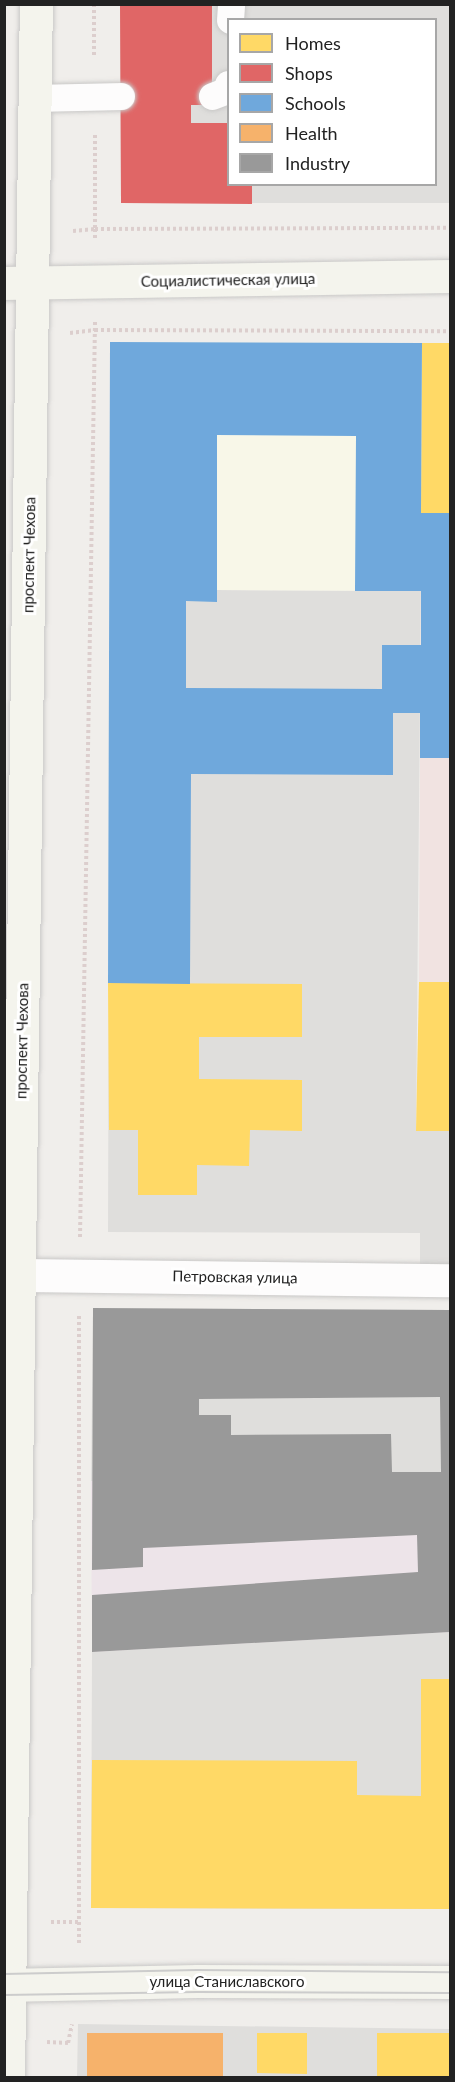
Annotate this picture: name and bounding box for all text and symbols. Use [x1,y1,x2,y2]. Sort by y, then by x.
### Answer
legend [227,18,437,186]
text: Homes [285,32,341,54]
text: Shops [285,62,333,84]
text: Schools [285,92,346,114]
text: Health [285,122,338,144]
text: Industry [285,152,350,174]
street label: Социалистическая улица [141,269,315,291]
street label: проспект Чехова [19,497,39,613]
street label: проспект Чехова [12,983,32,1099]
street label: Петровская улица [172,1267,298,1287]
street label: улица Станиславского [150,1973,304,1991]

